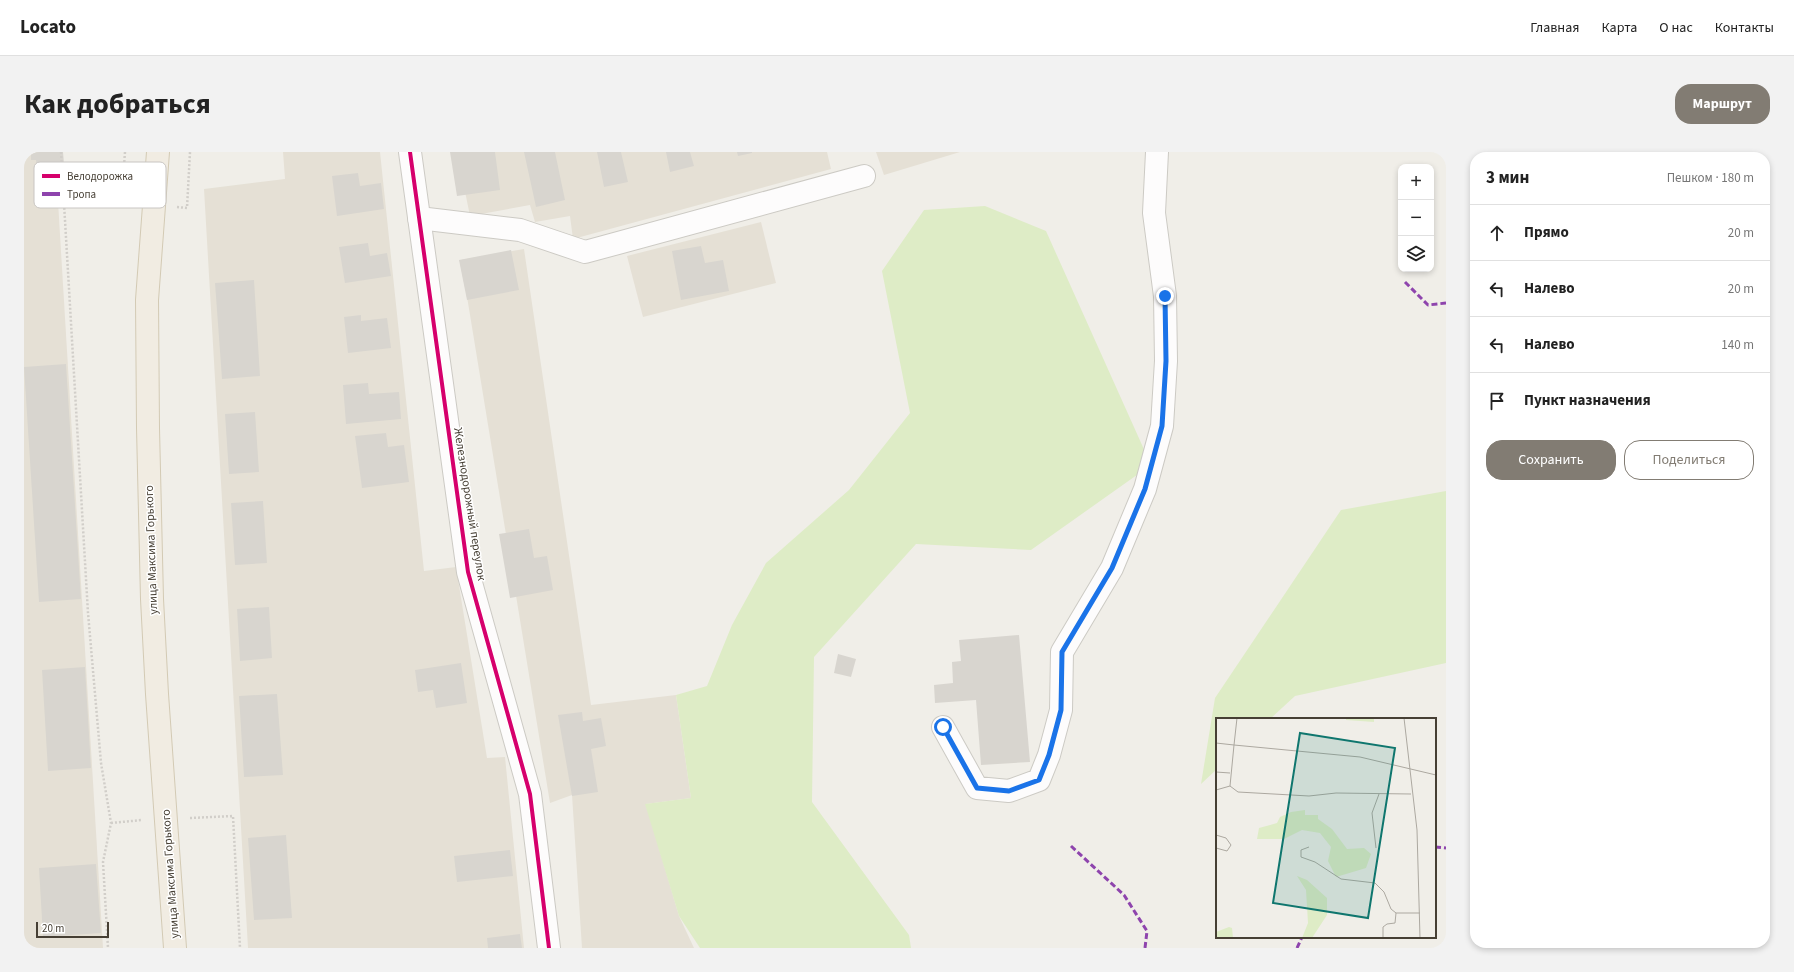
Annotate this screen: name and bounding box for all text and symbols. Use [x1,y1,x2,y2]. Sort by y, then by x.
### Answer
text: Locato [20,14,76,41]
text: Главная [1530,18,1579,38]
text: Карта [1601,18,1637,38]
text: О нас [1659,18,1693,38]
text: Контакты [1715,18,1774,38]
text: Как добраться [24,84,211,124]
button: Маршрут [1675,84,1770,124]
legend [34,162,166,208]
map controls [1398,164,1434,272]
button: + [1398,164,1434,200]
text: 3 мин [1486,166,1529,190]
text: Велодорожка [67,169,133,184]
text: Пешком · 180 m [1667,169,1754,187]
text: Тропа [67,187,96,202]
button: − [1398,200,1434,236]
icon: ahead [1486,222,1508,244]
text: Прямо [1524,222,1569,243]
text: 20 m [1728,224,1754,242]
button: layers [1398,236,1434,272]
icon: left [1486,278,1508,300]
text: Налево [1524,278,1575,299]
text: 20 m [1728,280,1754,298]
route end [1156,287,1174,305]
icon: left [1486,334,1508,356]
text: Налево [1524,334,1575,355]
text: 140 m [1721,336,1754,354]
icon: arrive [1486,390,1508,412]
text: Пункт назначения [1524,390,1651,411]
street label: Железнодорожный переулок [449,426,490,582]
button: Сохранить [1486,440,1616,480]
button: Поделиться [1624,440,1754,480]
street label: улица Максима Горького [141,485,162,615]
route start [934,718,952,736]
inset map [1216,718,1436,938]
street label: улица Максима Горького [157,809,183,939]
scale bar [36,920,109,939]
text: 20 m [42,921,64,936]

